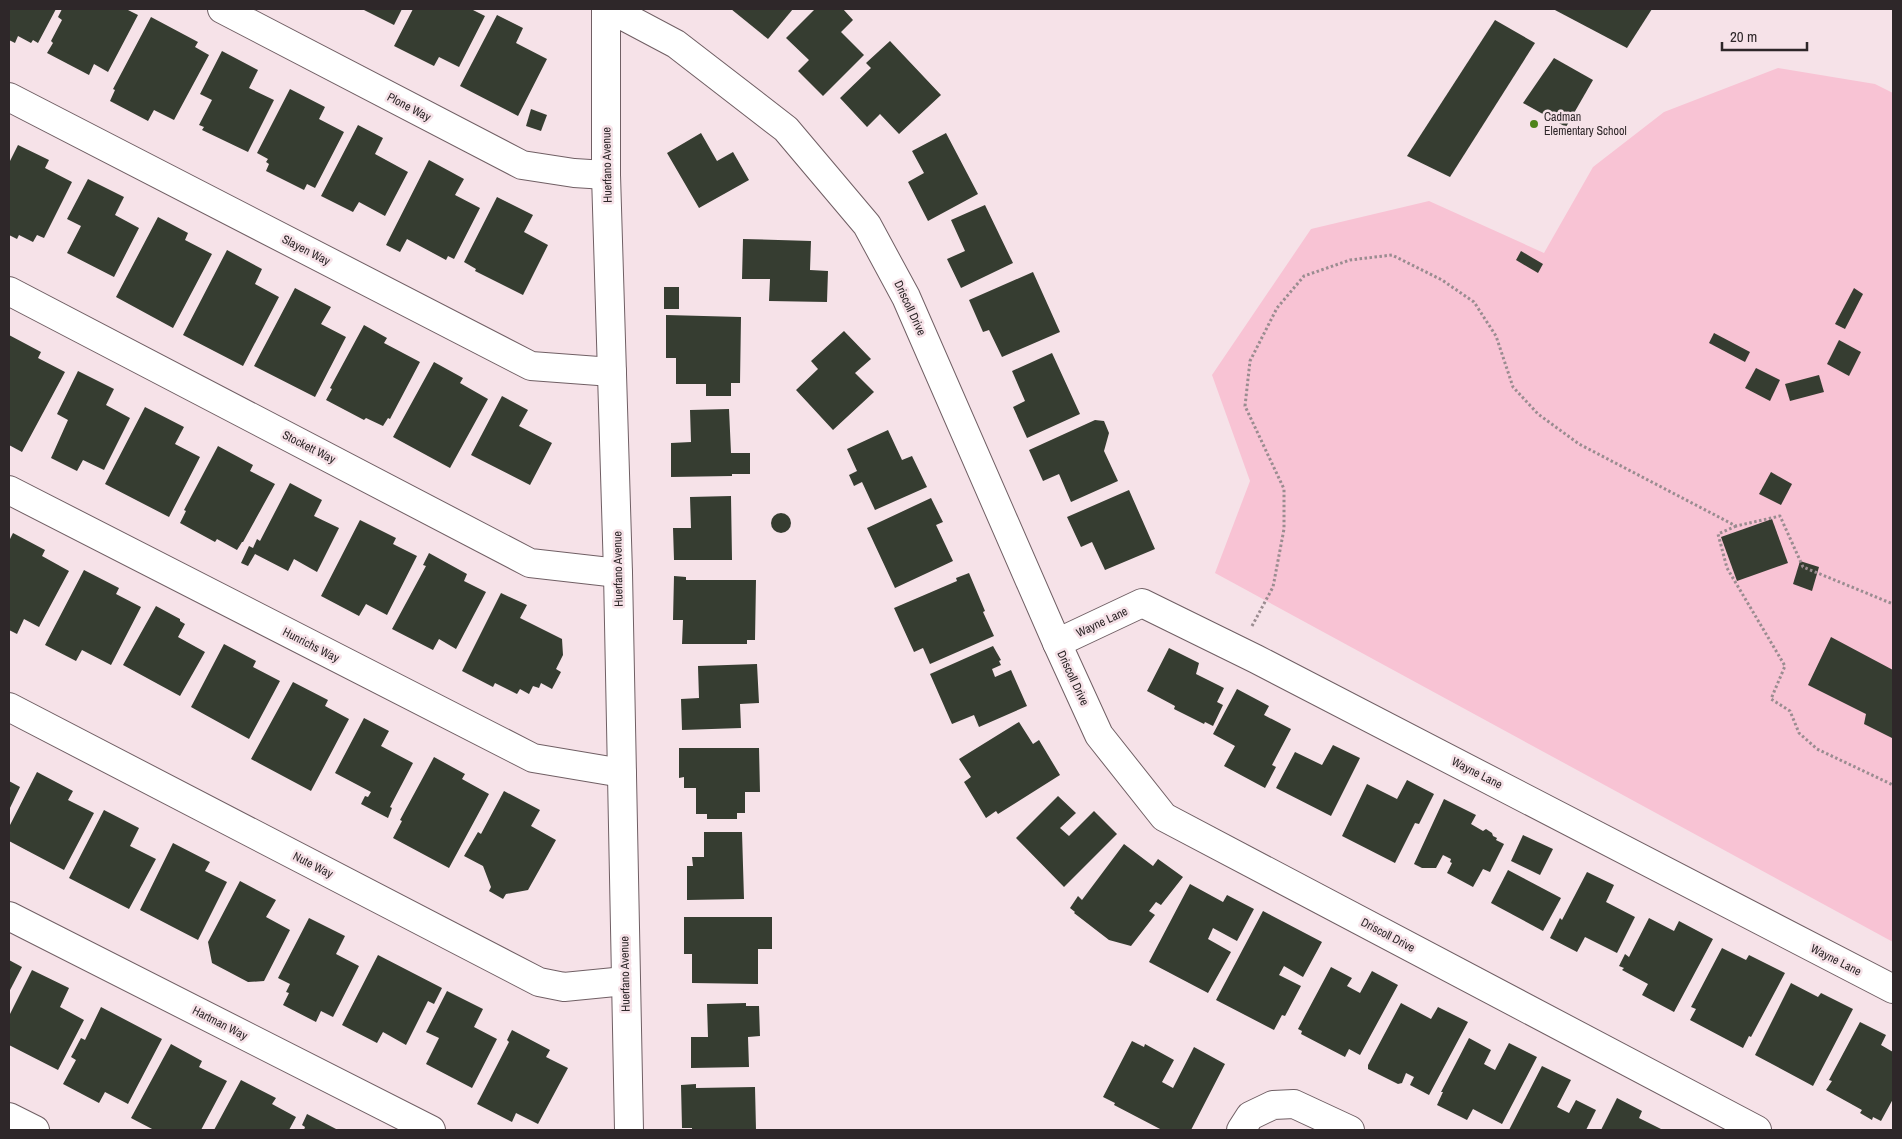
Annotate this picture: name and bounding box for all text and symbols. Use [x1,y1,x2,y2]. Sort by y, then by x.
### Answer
scale bar [1722,20,1807,52]
text: 20 m [1730,26,1757,47]
street label: Plone Way [384,89,434,125]
place label: Cadman Elementary School [1544,109,1627,139]
marker: Cadman Elementary School [1528,118,1540,130]
street label: Huerfano Avenue [598,127,616,203]
street label: Slayen Way [279,231,333,269]
street label: Driscoll Drive [890,278,930,338]
street label: Stockett Way [280,427,338,467]
street label: Huerfano Avenue [609,531,627,607]
street label: Wayne Lane [1074,603,1130,641]
street label: Hunrichs Way [280,624,342,666]
street label: Driscoll Drive [1053,648,1093,708]
street label: Wayne Lane [1449,753,1505,793]
street label: Nute Way [290,848,336,882]
street label: Driscoll Drive [1358,914,1418,956]
street label: Huerfano Avenue [616,936,634,1012]
street label: Wayne Lane [1808,940,1864,980]
street label: Hartman Way [190,1002,250,1044]

